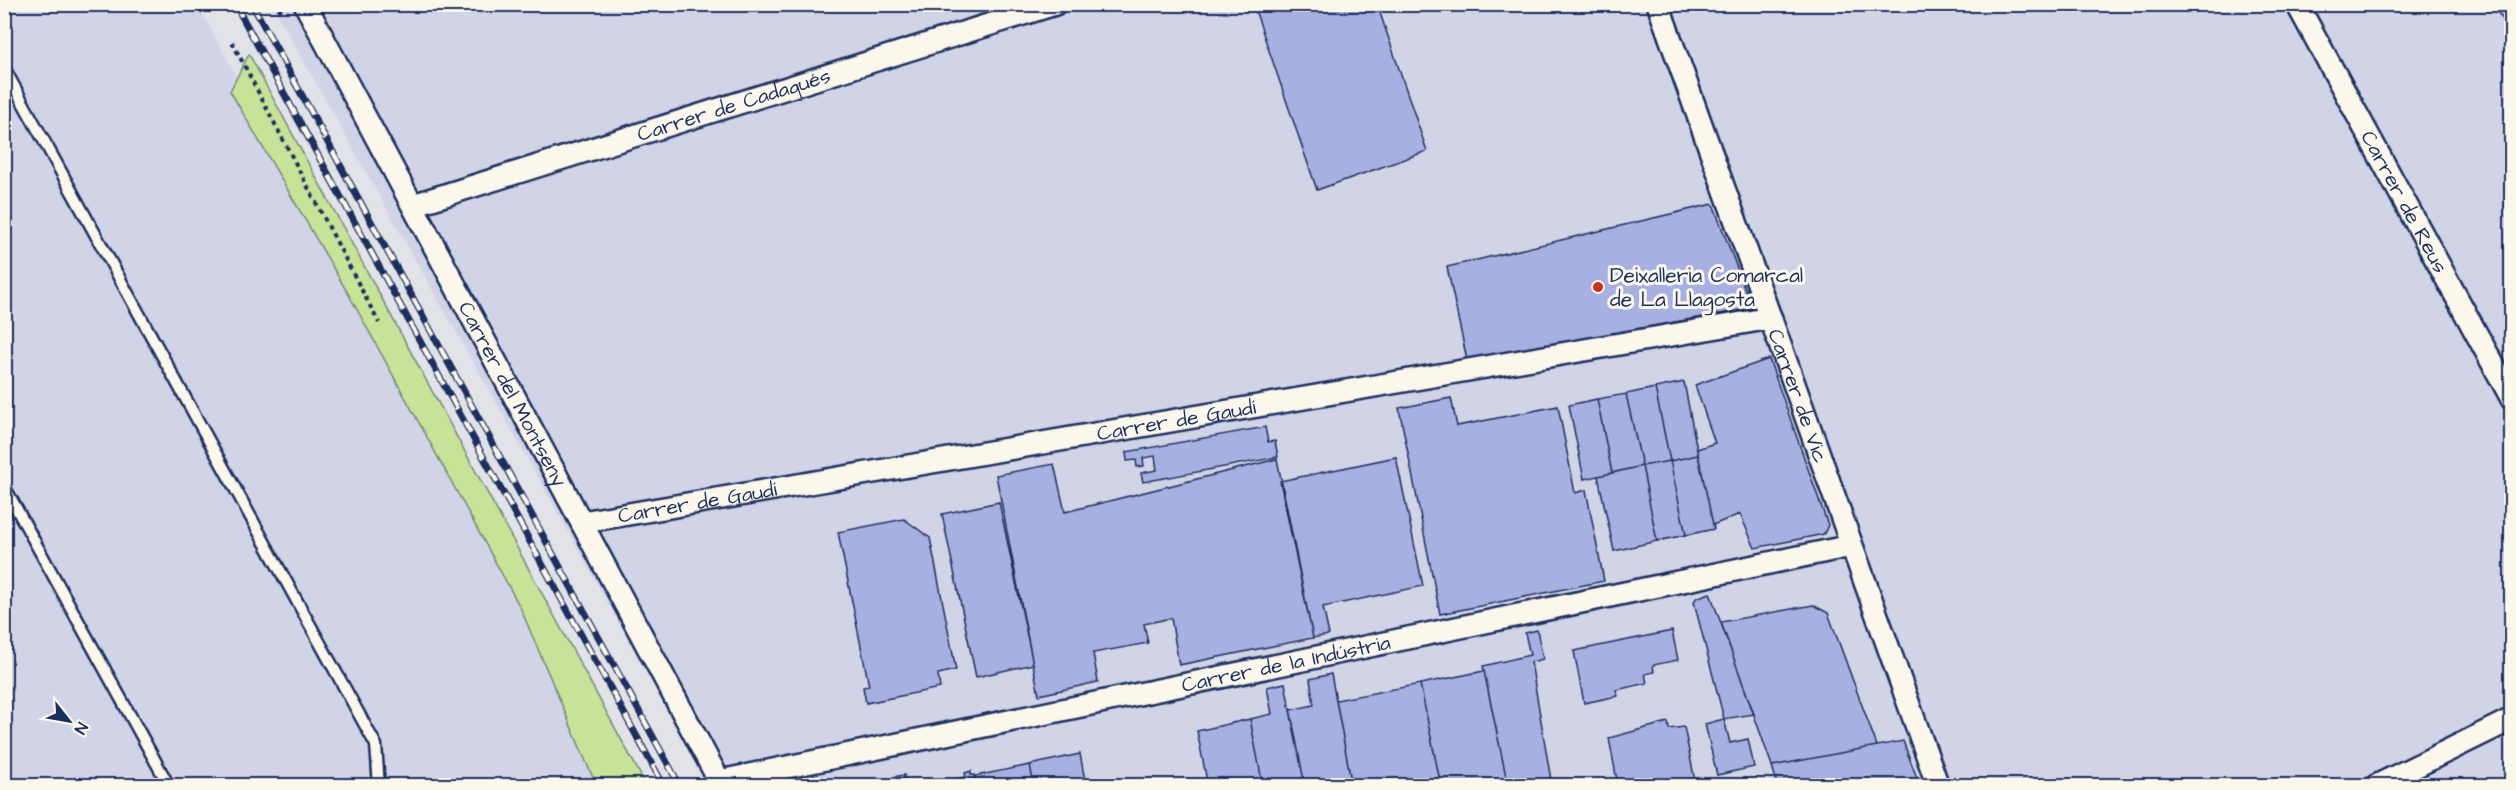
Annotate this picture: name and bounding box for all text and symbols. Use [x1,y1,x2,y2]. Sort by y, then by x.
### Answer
street label: Carrer de Cadaqués [633,61,834,149]
street label: Carrer de Reus [2354,125,2455,278]
place label: Deixalleria Comarcal de La Llagosta [1610,261,1803,316]
marker: Deixalleria Comarcal de La Llagosta [1591,280,1605,294]
street label: Carrer del Montseny [451,296,574,493]
street label: Carrer de Vic [1760,325,1835,467]
street label: Carrer de Gaudí [1095,393,1259,448]
street label: Carrer de Gaudí [616,475,780,531]
street label: Carrer de la Indústria [1179,628,1393,700]
north arrow [39,691,99,751]
text: N [69,718,93,738]

